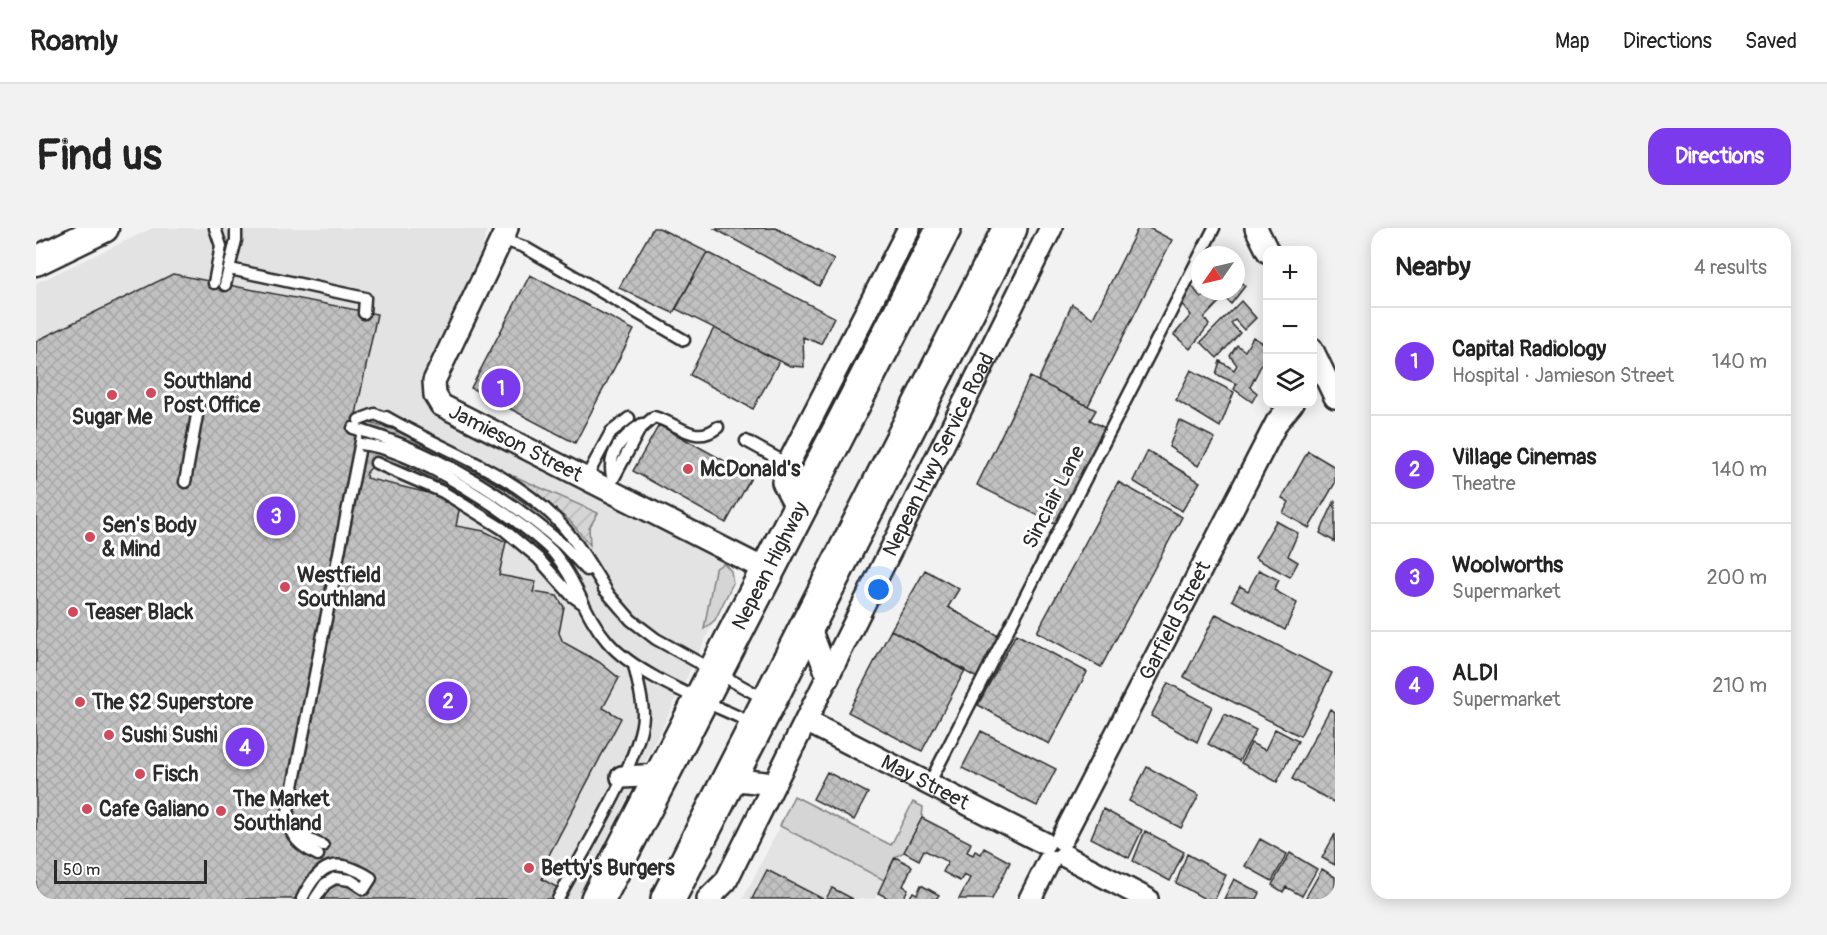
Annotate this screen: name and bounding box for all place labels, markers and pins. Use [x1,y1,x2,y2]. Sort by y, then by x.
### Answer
pin: 1 [482,366,520,410]
place label: Southland Post Office [163,368,261,419]
marker: Southland Post Office [144,386,158,400]
marker: Sugar Me [105,388,119,402]
place label: Sugar Me [72,404,153,431]
place label: McDonald's [700,456,801,483]
marker: McDonald's [681,462,695,476]
pin: 3 [256,494,296,538]
place label: Sen's Body & Mind [102,512,197,563]
marker: Sen's Body & Mind [83,530,97,544]
place label: Westfield Southland [297,562,386,613]
marker: Westfield Southland [278,580,292,594]
place label: Teaser Black [84,599,194,626]
marker: Teaser Black [66,605,80,619]
pin: 2 [428,678,468,724]
place label: The $2 Superstore [91,689,254,716]
marker: The $2 Superstore [73,695,87,709]
place label: Sushi Sushi [121,722,218,749]
pin: 4 [226,724,264,770]
marker: Sushi Sushi [102,728,116,742]
place label: Fisch [152,761,198,788]
marker: Fisch [133,767,147,781]
place label: The Market Southland [232,786,330,837]
place label: Cafe Galiano [99,796,210,823]
marker: Cafe Galiano [80,802,94,816]
marker: The Market Southland [214,804,228,818]
place label: Betty's Burgers [541,855,675,882]
marker: Betty's Burgers [522,861,536,875]

